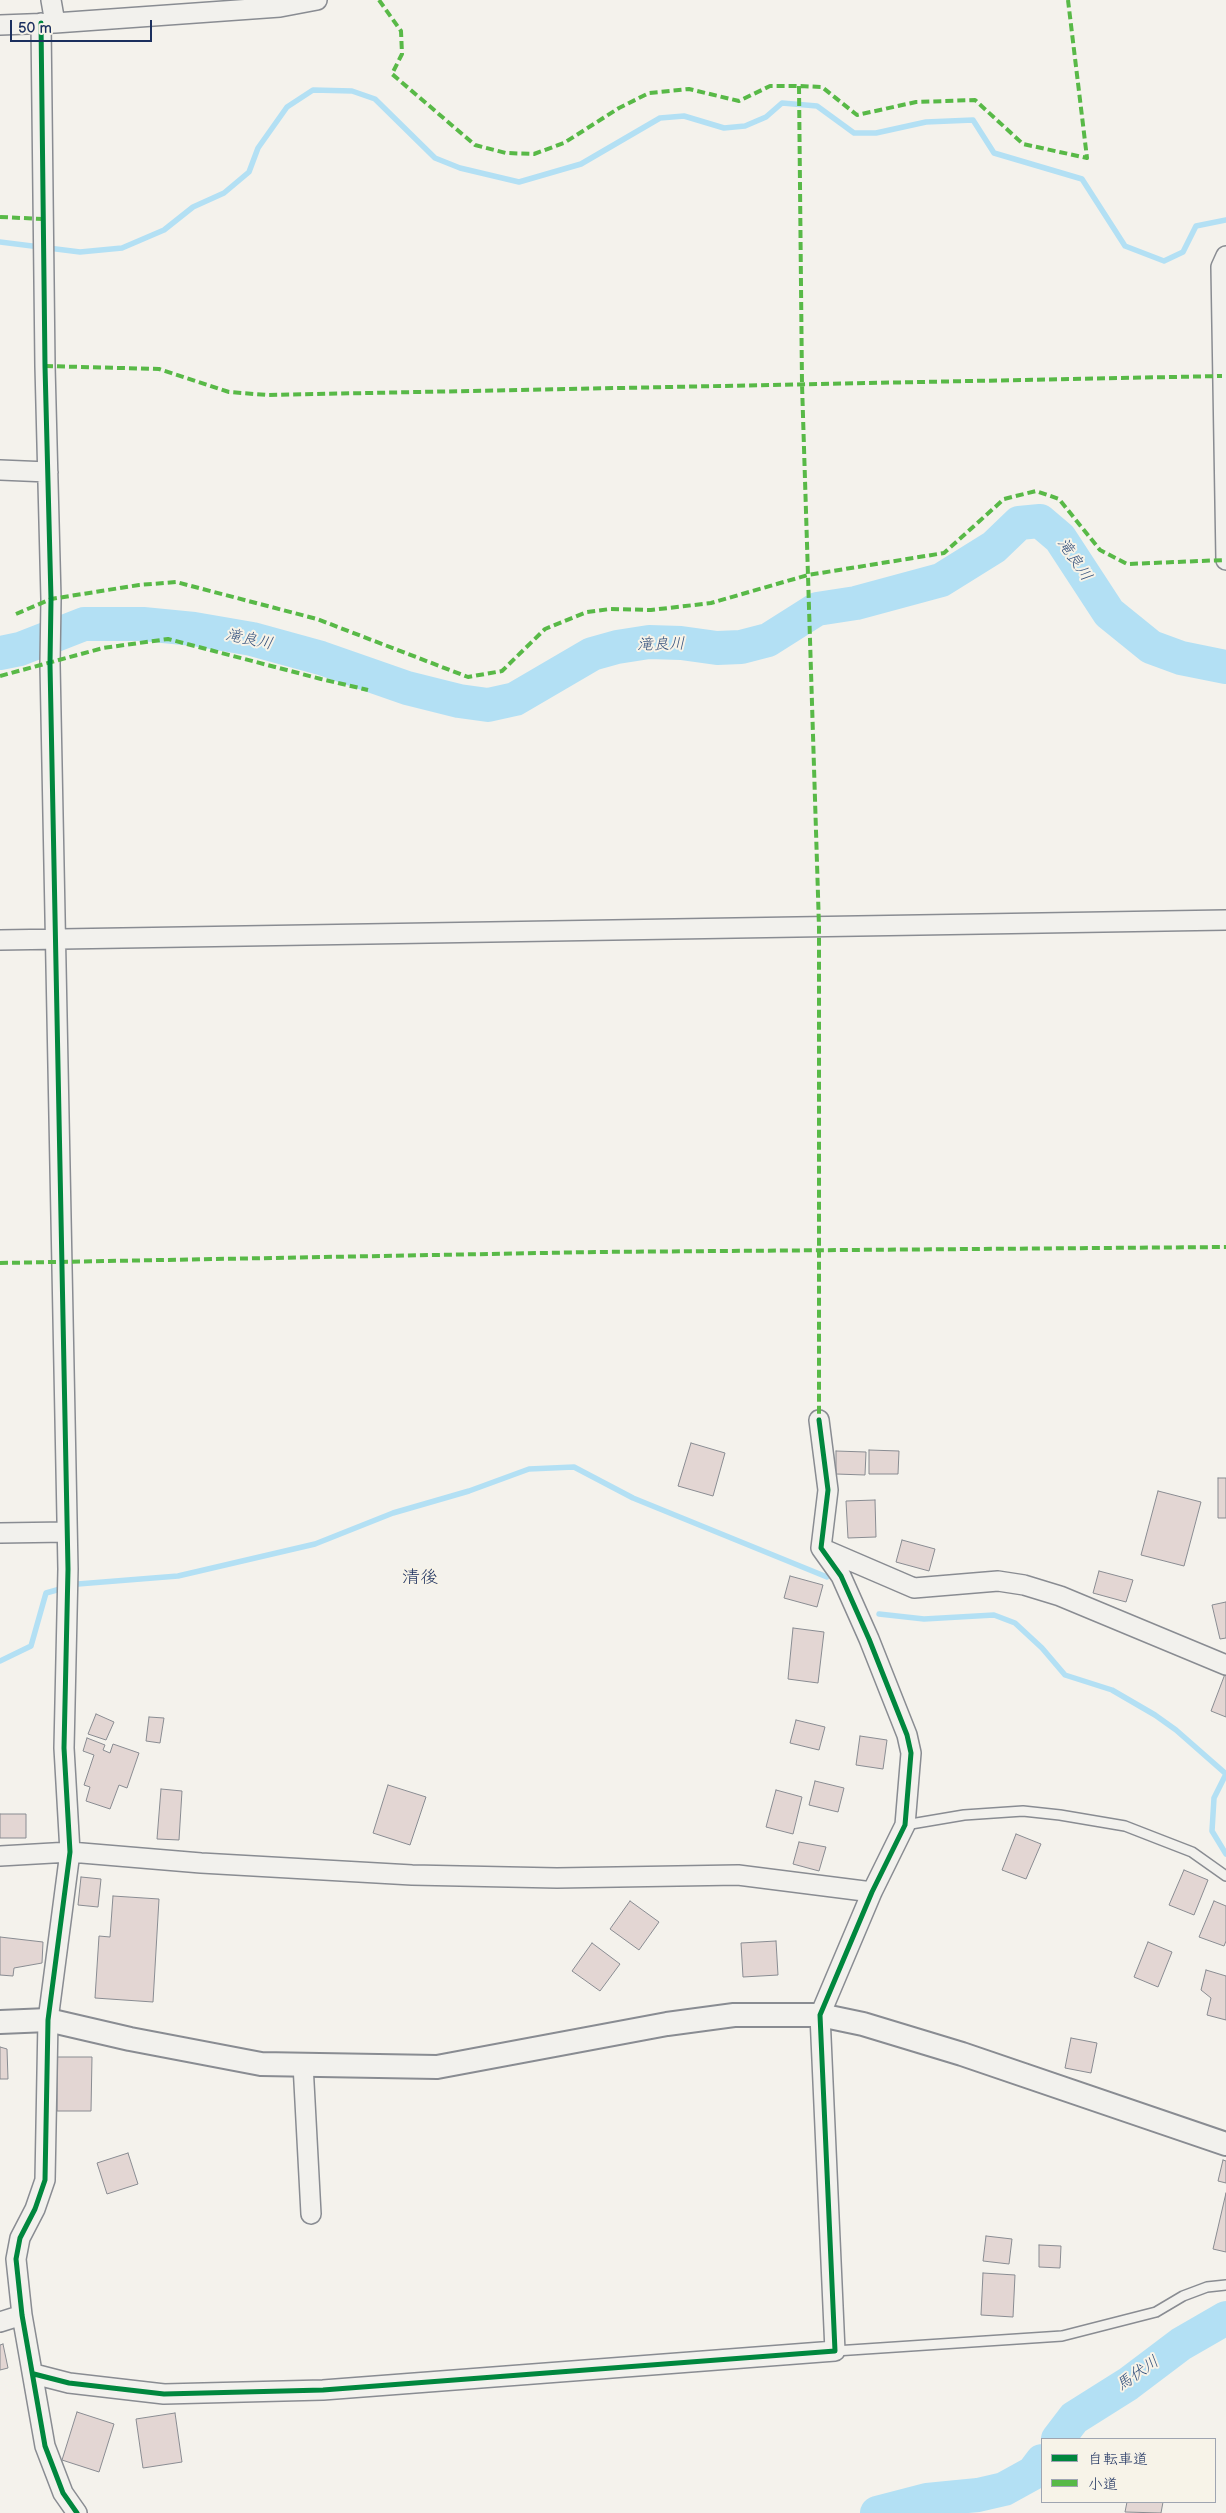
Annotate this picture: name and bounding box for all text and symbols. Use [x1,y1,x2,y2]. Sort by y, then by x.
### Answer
scale bar [12,10,155,42]
text: 50 m [18,19,52,38]
water label: 滝良川 [1053,535,1095,585]
water label: 滝良川 [224,626,274,654]
water label: 滝良川 [637,635,685,655]
district label: 清後 [402,1567,438,1589]
water label: 馬伏川 [1113,2352,1163,2396]
legend [1041,2438,1216,2503]
text: 自転車道 [1088,2450,1148,2469]
text: 小道 [1088,2475,1118,2494]

